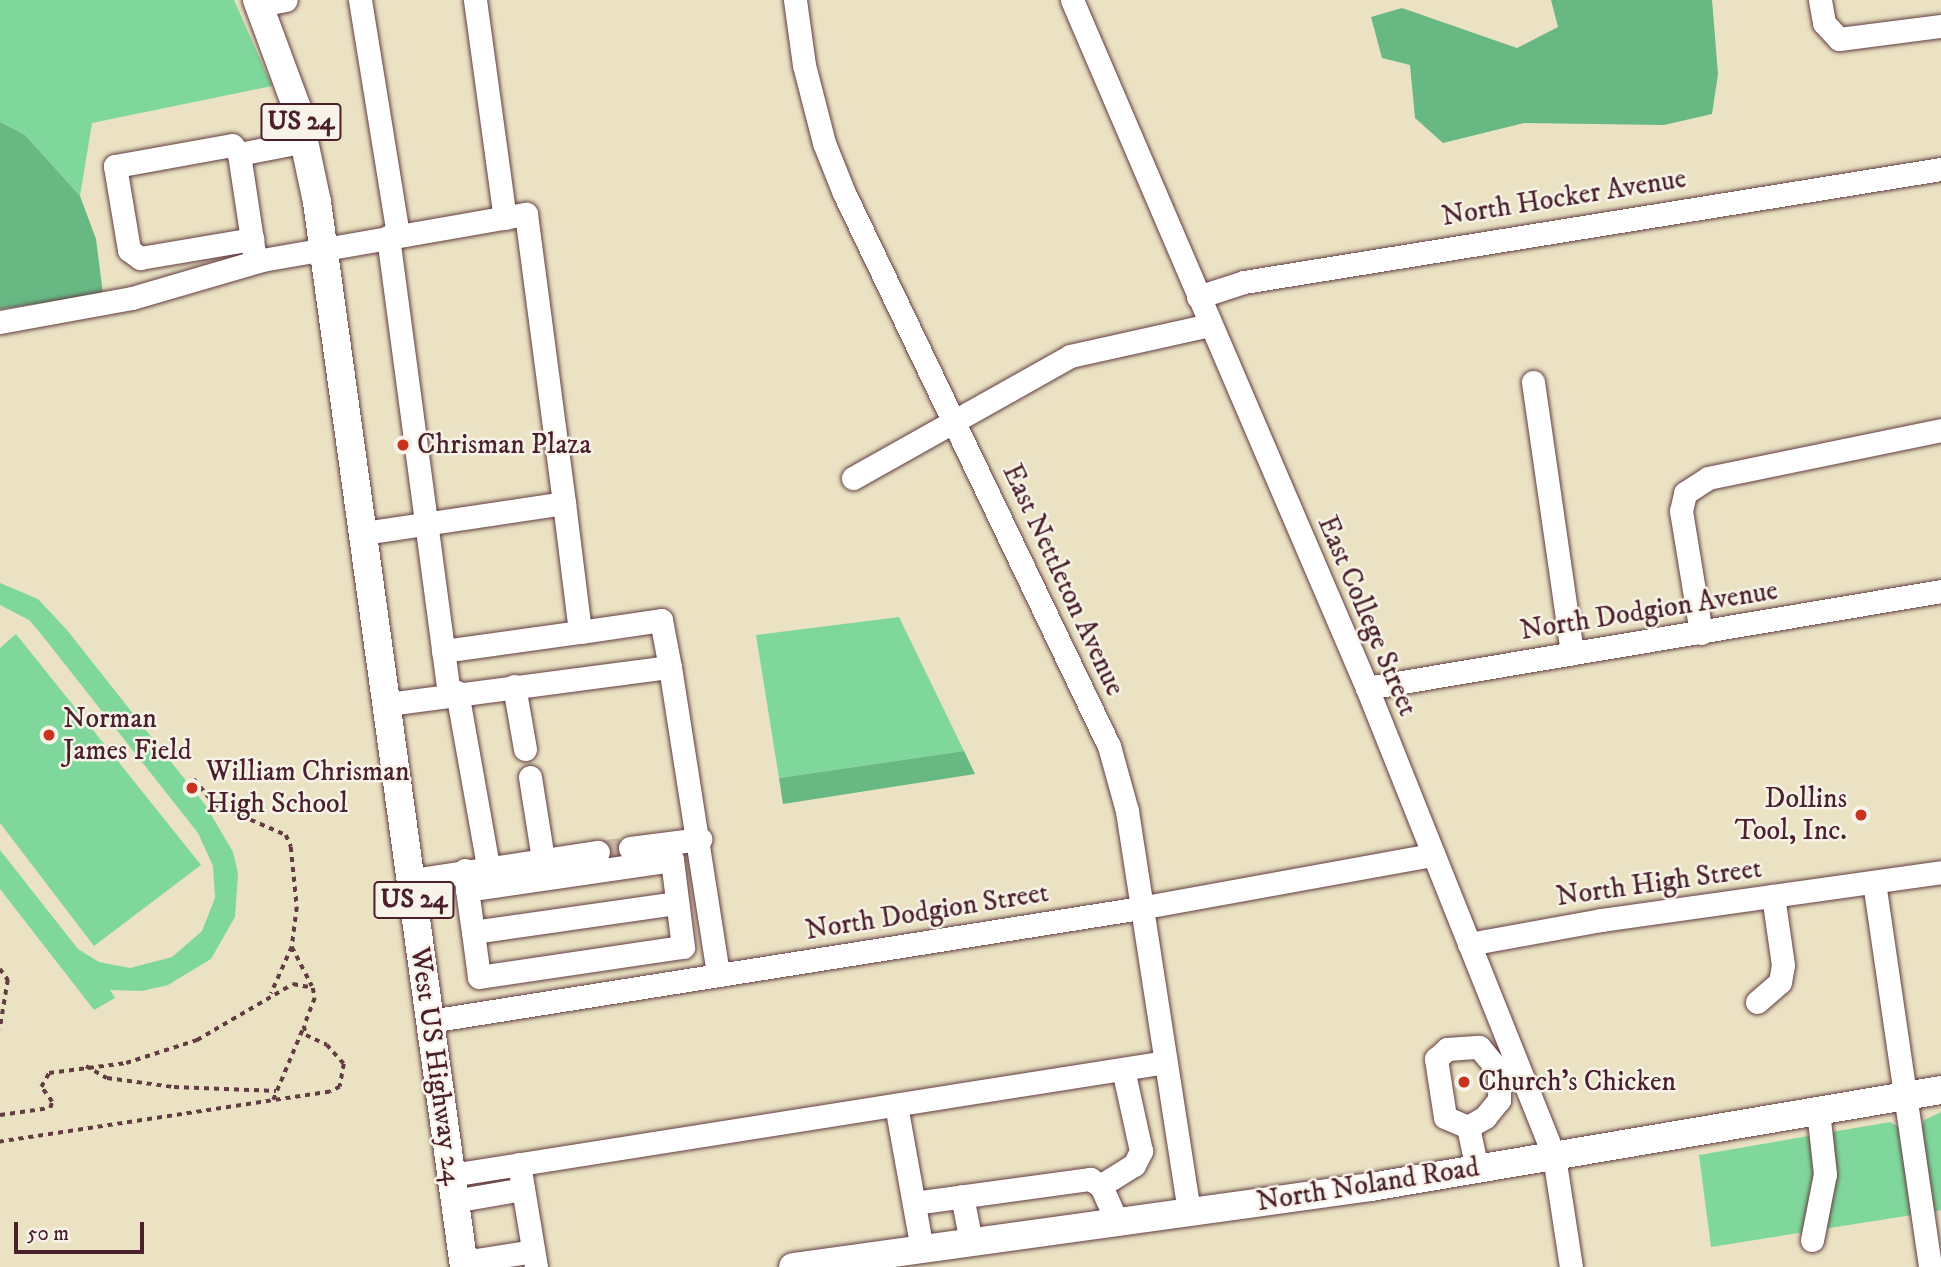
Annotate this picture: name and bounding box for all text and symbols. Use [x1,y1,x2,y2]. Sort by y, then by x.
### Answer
road number: US 24 [259,99,343,144]
street label: North Hocker Avenue [1439,162,1689,234]
place label: Chrisman Plaza [417,428,591,462]
marker: Chrisman Plaza [395,437,411,453]
street label: East Nettleton Avenue [995,459,1131,701]
street label: East College Street [1310,511,1424,721]
street label: North Dodgion Avenue [1518,574,1780,648]
place label: Norman James Field [63,702,192,768]
marker: Norman James Field [41,727,57,743]
place label: William Chrisman High School [206,755,410,821]
marker: William Chrisman High School [184,780,200,796]
place label: Dollins Tool, Inc. [1735,782,1847,848]
marker: Dollins Tool, Inc. [1853,807,1869,823]
street label: North High Street [1554,852,1764,914]
street label: North Dodgion Street [803,876,1051,948]
road number: US 24 [372,878,456,923]
street label: West US Highway 24 [403,945,469,1187]
place label: Church's Chicken [1478,1065,1676,1099]
marker: Church's Chicken [1456,1074,1472,1090]
street label: North Noland Road [1254,1151,1482,1219]
scale bar [18,1208,147,1252]
text: 50 m [27,1221,69,1247]

